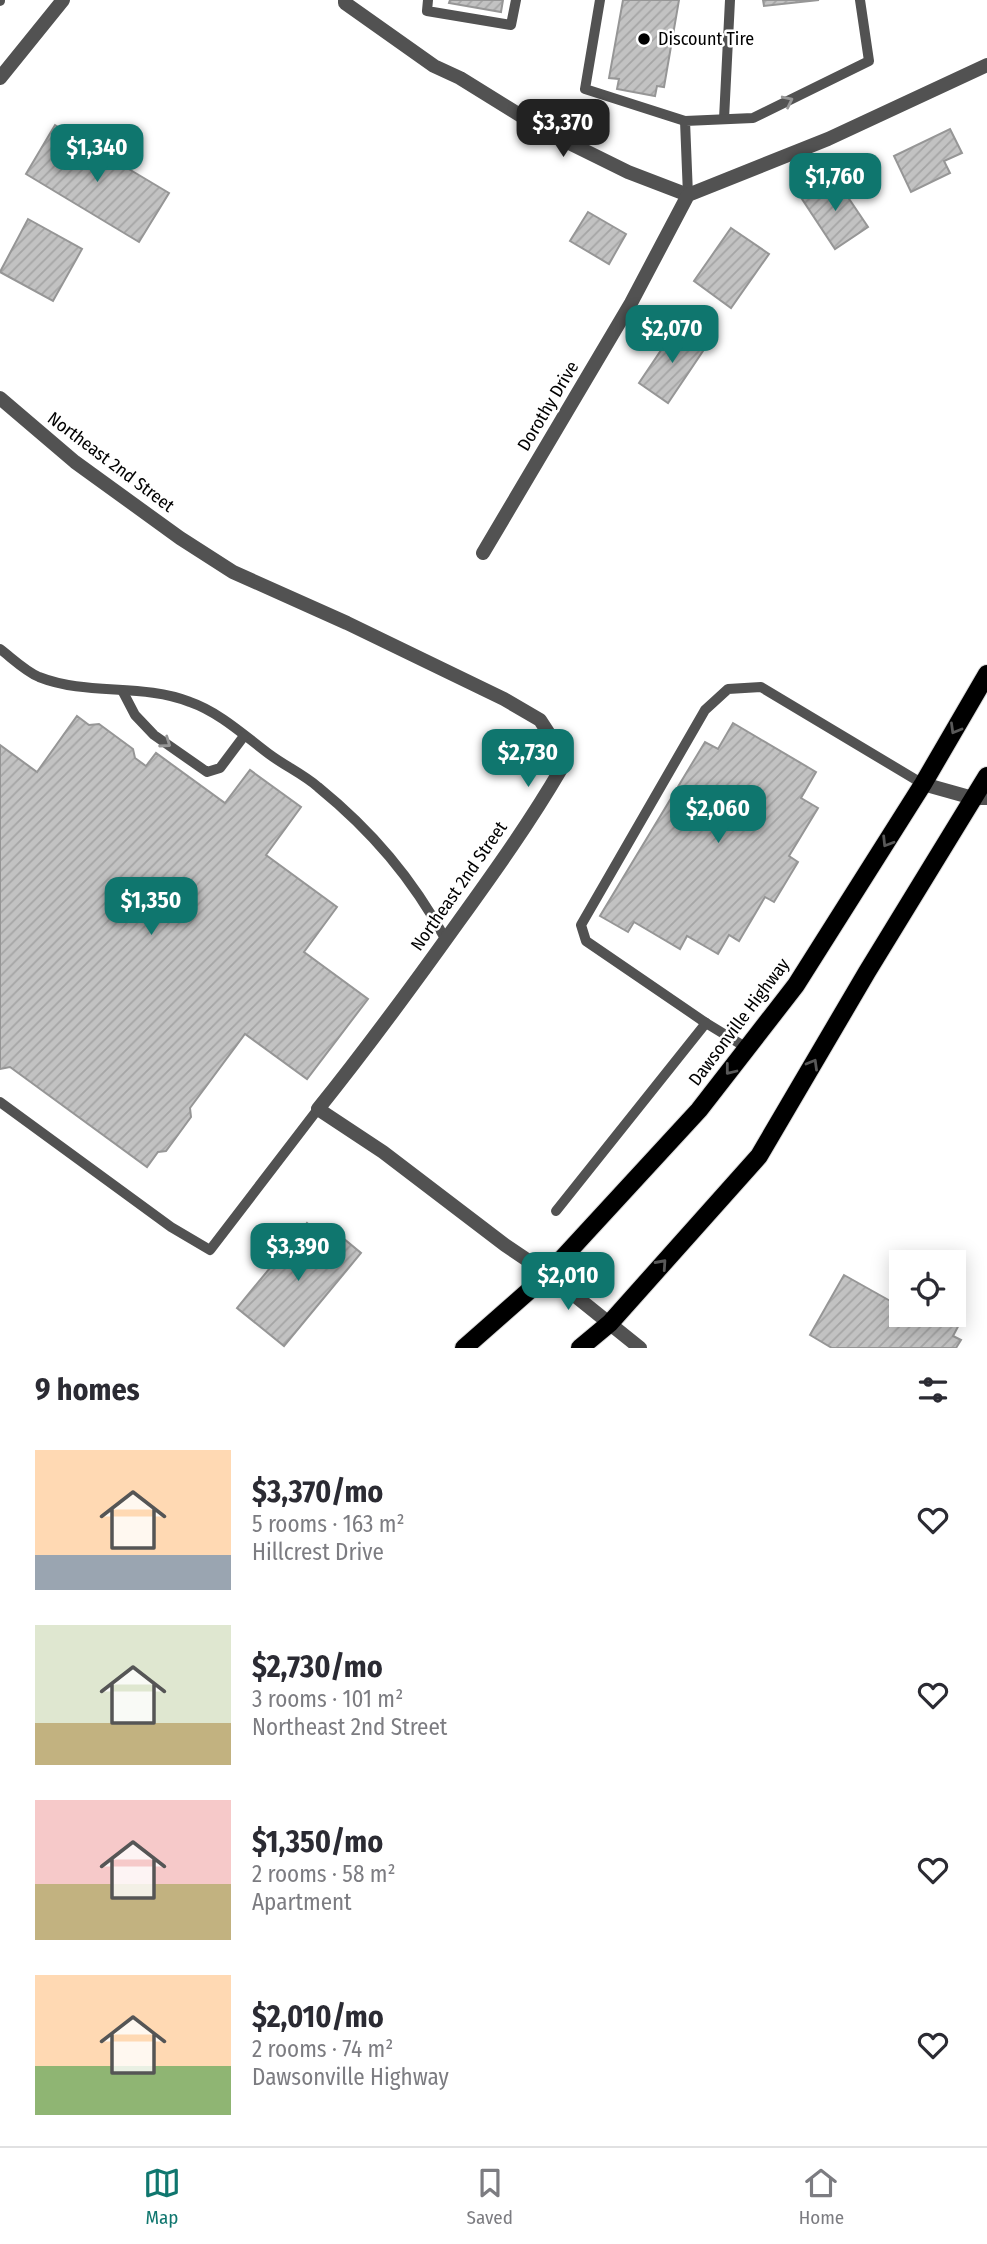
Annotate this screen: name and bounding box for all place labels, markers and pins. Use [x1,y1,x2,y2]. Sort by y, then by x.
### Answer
place label: Discount Tire [658,28,754,50]
marker: Discount Tire [636,31,652,47]
pin: $3,370 [506,100,620,159]
pin: $1,340 [40,124,154,184]
pin: $1,760 [778,154,892,213]
pin: $2,070 [615,306,729,365]
pin: $2,730 [471,730,585,789]
pin: $2,060 [661,786,775,845]
pin: $1,350 [94,878,208,937]
pin: $3,390 [241,1224,355,1283]
pin: $2,010 [511,1252,625,1312]

